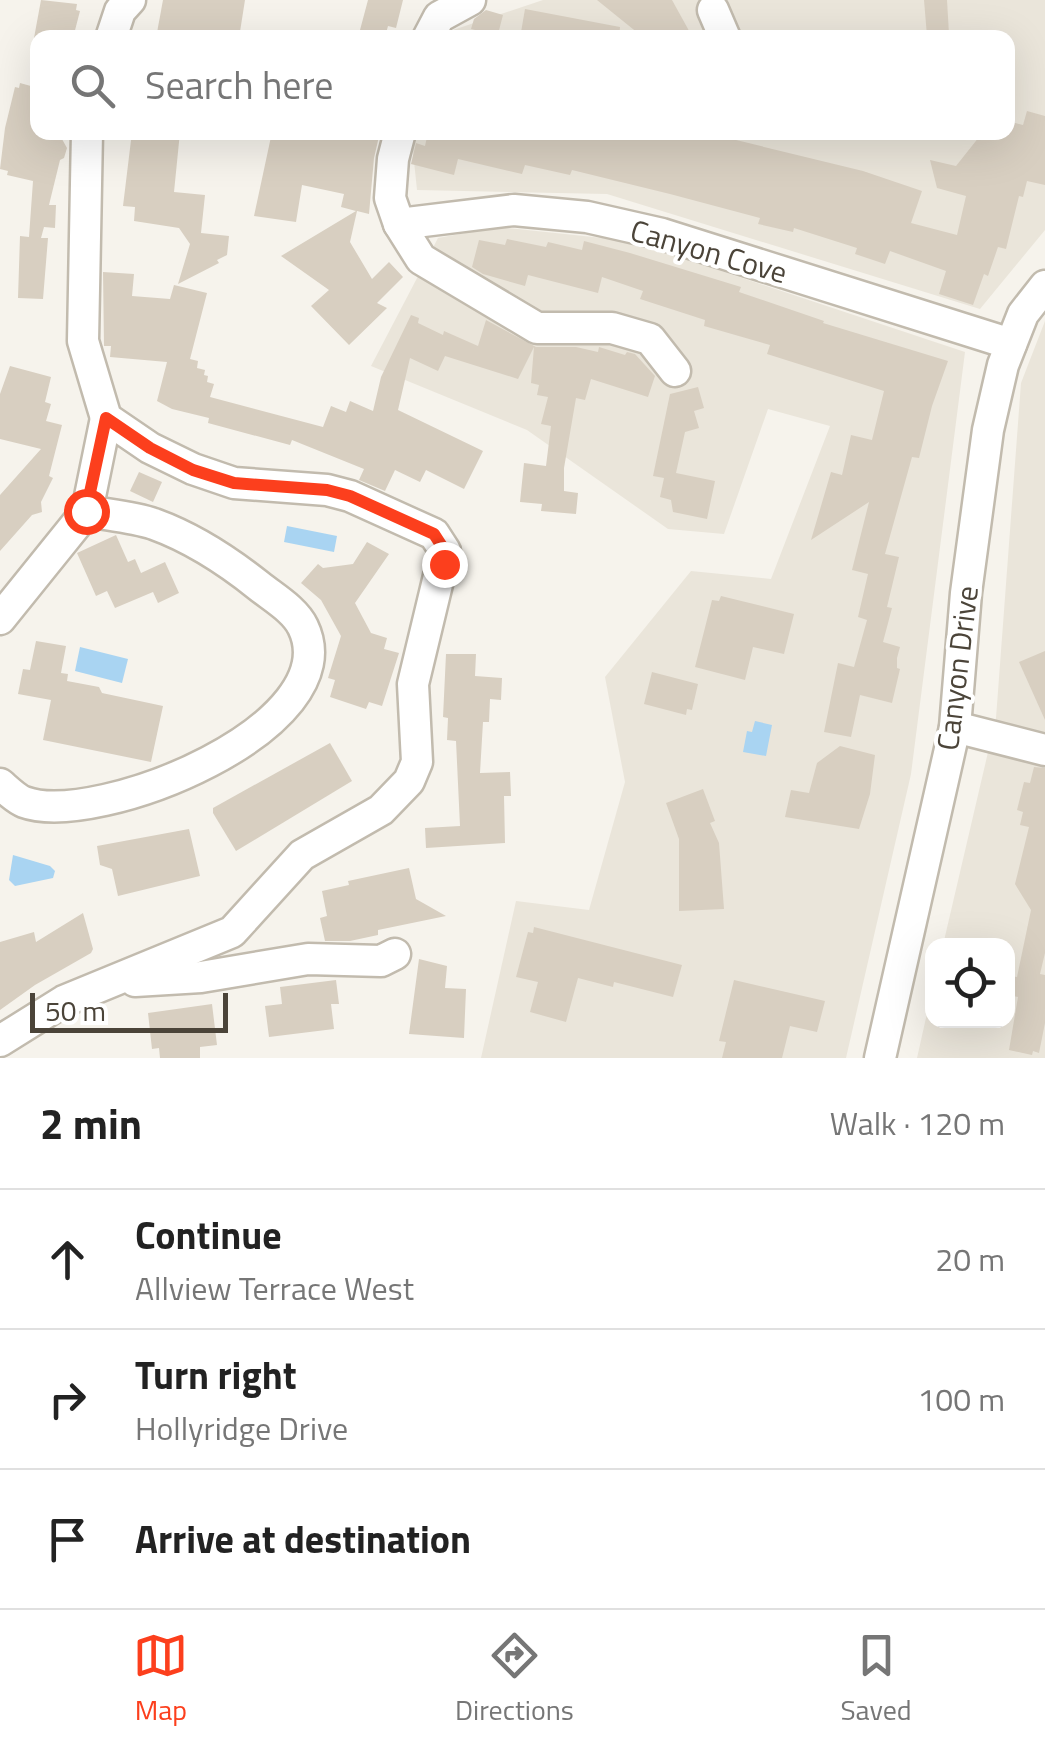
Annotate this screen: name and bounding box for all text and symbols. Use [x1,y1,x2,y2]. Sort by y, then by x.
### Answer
search box [30,30,1015,140]
text: Search here [145,56,333,114]
icon: search [65,58,120,113]
street label: Canyon Cove [625,207,793,295]
route start [64,489,110,535]
route end [422,542,468,588]
street label: Canyon Drive [924,583,990,753]
map controls [925,938,1015,1028]
button: locate [925,938,1015,1028]
scale bar [30,988,228,1032]
text: 50 m [45,989,106,1032]
text: 2 min [40,1091,142,1155]
text: Walk · 120 m [830,1099,1005,1147]
text: Continue [135,1206,282,1264]
icon: ahead [40,1232,95,1287]
text: 20 m [935,1235,1005,1283]
text: Allview Terrace West [135,1264,414,1312]
text: Turn right [135,1346,297,1404]
icon: right [40,1372,95,1427]
text: 100 m [917,1375,1005,1423]
text: Hollyridge Drive [135,1404,348,1452]
text: Arrive at destination [135,1510,471,1568]
icon: arrive [40,1512,95,1567]
tab: Map [133,1628,188,1731]
tab: Directions [455,1628,574,1731]
tab: Saved [840,1628,912,1731]

